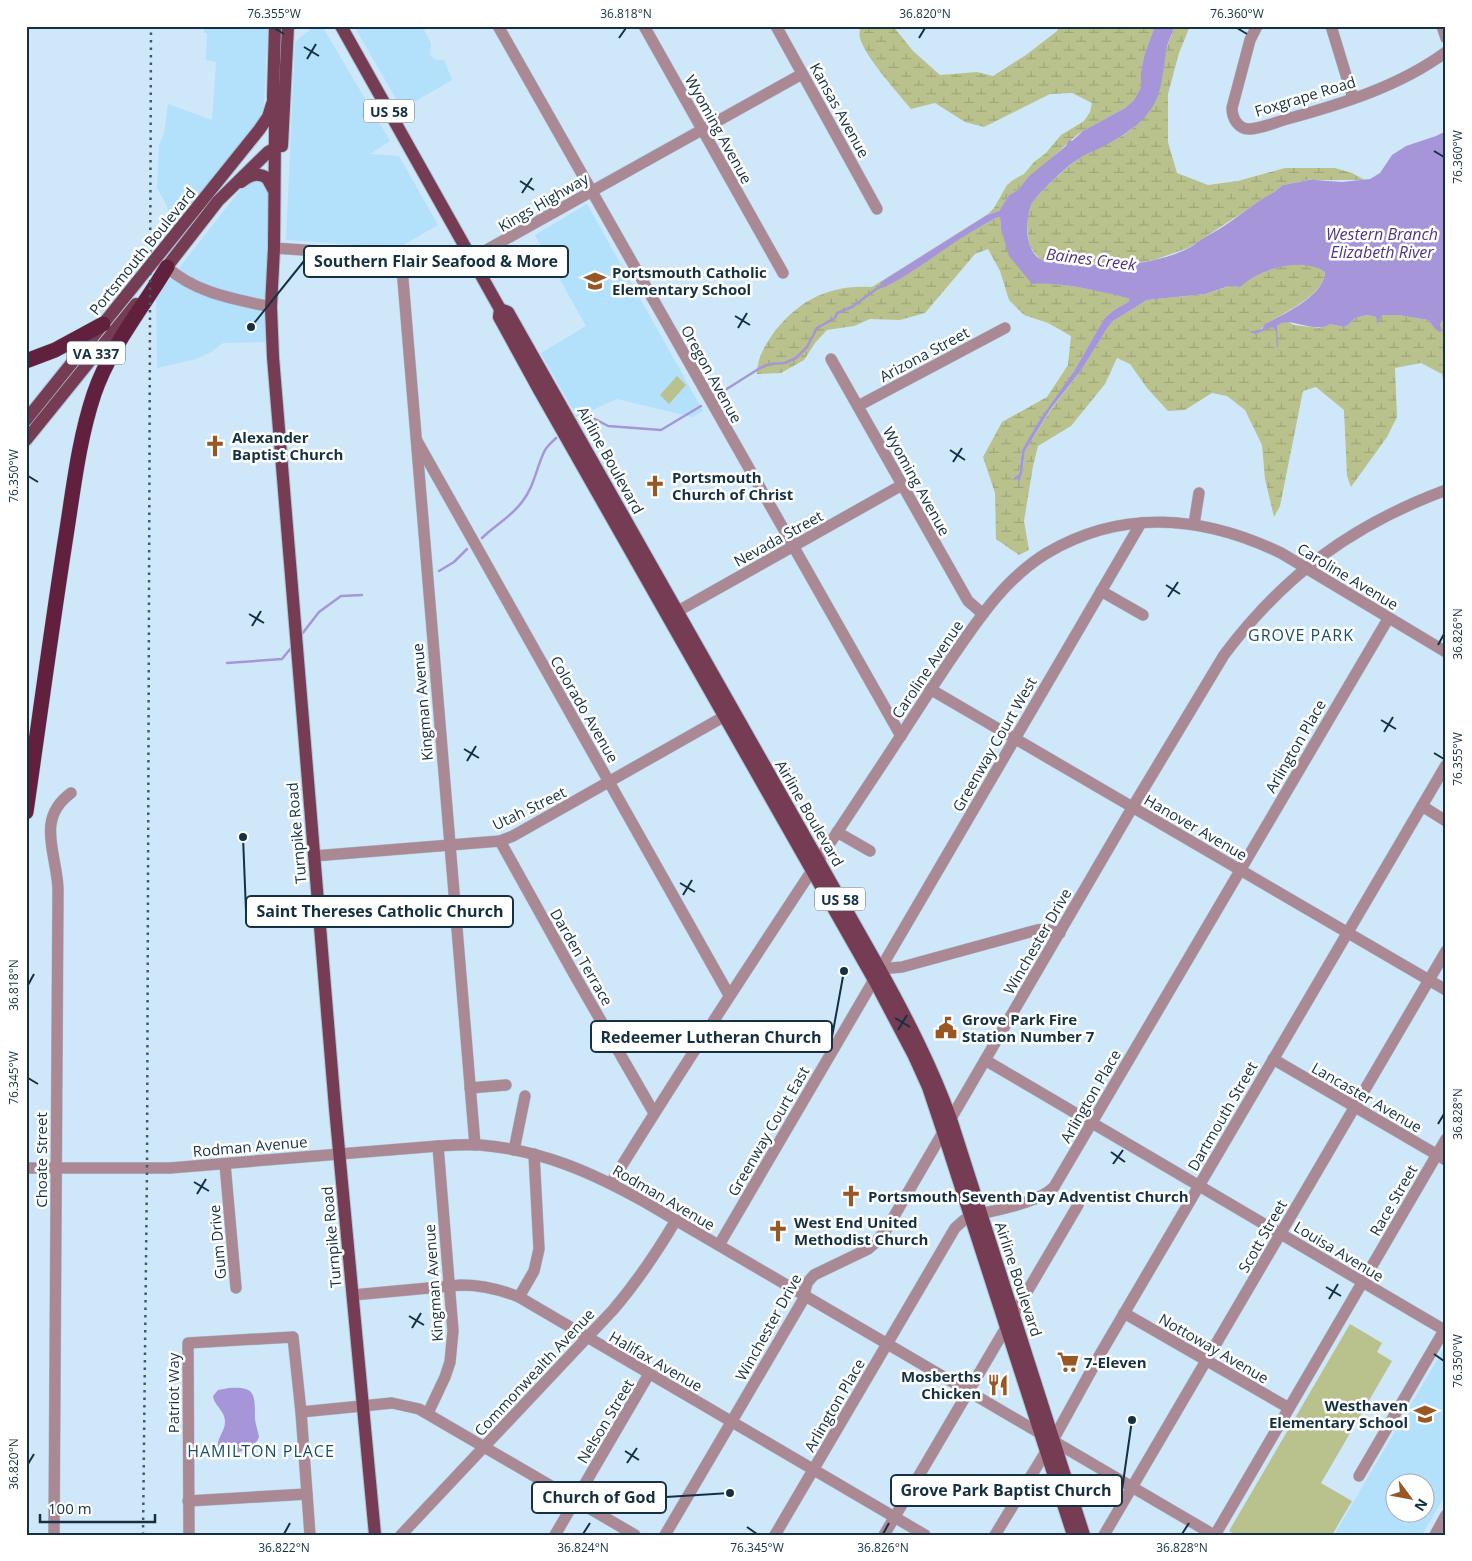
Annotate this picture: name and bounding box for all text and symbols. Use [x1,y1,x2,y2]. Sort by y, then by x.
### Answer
text: 76.355°W [247,5,301,22]
text: 36.818°N [600,5,652,22]
text: 36.820°N [899,5,951,22]
text: 76.360°W [1210,5,1264,22]
street label: Kansas Avenue [806,59,874,161]
street label: Wyoming Avenue [681,71,757,187]
street label: Foxgrape Road [1252,71,1358,121]
road number: US 58 [364,100,414,122]
text: 76.360°W [1449,130,1466,184]
street label: Kings Highway [494,168,592,236]
street label: Portsmouth Boulevard [84,183,200,319]
water label: Western Branch Elizabeth River [1326,223,1438,263]
water label: Baines Creek [1045,243,1138,276]
callout: Southern Flair Seafood & More [304,246,568,277]
text: Southern Flair Seafood & More [314,250,558,272]
place label: Portsmouth Catholic Elementary School [612,262,767,299]
school or university icon: Portsmouth Catholic Elementary School [582,268,608,294]
street label: Oregon Avenue [677,322,747,426]
street label: Arizona Street [876,322,972,386]
road number: VA 337 [67,342,125,364]
street label: Airline Boulevard [573,403,649,517]
street label: Wyoming Avenue [879,423,955,539]
place label: Alexander Baptist Church [232,427,343,464]
church icon: Alexander Baptist Church [202,433,228,459]
text: 76.350°W [5,449,22,503]
place label: Portsmouth Church of Christ [672,467,794,504]
church icon: Portsmouth Church of Christ [642,473,668,499]
street label: Nevada Street [730,505,826,571]
street label: Caroline Avenue [1294,538,1402,614]
text: 36.826°N [1449,608,1466,660]
street label: Caroline Avenue [887,616,967,722]
district label: GROVE PARK [1248,624,1354,646]
street label: Kingman Avenue [407,642,437,762]
street label: Colorado Avenue [546,652,624,766]
street label: Greenway Court West [947,673,1041,815]
street label: Arlington Place [1260,696,1330,796]
text: 76.355°W [1449,732,1466,786]
street label: Airline Boulevard [771,756,849,870]
street label: Turnpike Road [282,781,310,885]
street label: Utah Street [489,782,569,834]
street label: Hanover Avenue [1141,789,1251,865]
street label: Winchester Drive [999,884,1075,998]
road number: US 58 [815,888,865,911]
callout: Saint Thereses Catholic Church [246,896,513,927]
text: Saint Thereses Catholic Church [256,900,504,922]
street label: Darden Terrace [546,905,618,1009]
text: 36.818°N [5,959,22,1011]
place label: Grove Park Fire Station Number 7 [962,1009,1095,1046]
public building icon: Grove Park Fire Station Number 7 [933,1015,959,1041]
callout: Redeemer Lutheran Church [591,1021,832,1052]
text: Redeemer Lutheran Church [601,1026,821,1048]
street label: Arlington Place [1055,1046,1125,1146]
text: 76.345°W [5,1051,22,1105]
street label: Lancaster Avenue [1308,1057,1426,1137]
street label: Dartmouth Street [1183,1058,1261,1174]
street label: Greenway Court East [723,1062,813,1200]
text: 36.828°N [1449,1088,1466,1140]
street label: Choate Street [31,1112,51,1208]
street label: Rodman Avenue [192,1131,308,1161]
street label: Rodman Avenue [609,1160,719,1234]
street label: Race Street [1365,1161,1421,1239]
church icon: Portsmouth Seventh Day Adventist Church [838,1183,864,1209]
street label: Turnpike Road [317,1185,345,1289]
place label: Portsmouth Seventh Day Adventist Church [868,1186,1189,1206]
street label: Scott Street [1233,1196,1291,1276]
street label: Gum Drive [204,1204,230,1280]
place label: West End United Methodist Church [794,1212,928,1249]
street label: Louisa Avenue [1290,1216,1388,1286]
church icon: West End United Methodist Church [765,1218,791,1244]
street label: Airline Boulevard [991,1219,1047,1339]
street label: Kingman Avenue [419,1224,447,1342]
street label: Winchester Drive [730,1270,806,1384]
street label: Commonwealth Avenue [470,1304,598,1440]
street label: Nottoway Avenue [1155,1308,1273,1388]
street label: Halifax Avenue [606,1326,706,1396]
text: 76.350°W [1449,1334,1466,1388]
supermarket icon: 7-Eleven [1055,1349,1081,1375]
street label: Patriot Way [163,1352,183,1433]
place label: 7-Eleven [1084,1352,1147,1372]
street label: Arlington Place [799,1355,869,1455]
place label: Mosberths Chicken [901,1366,981,1403]
restaurant icon: Mosberths Chicken [985,1372,1011,1398]
street label: Nelson Street [572,1375,638,1467]
place label: Westhaven Elementary School [1269,1395,1408,1432]
school or university icon: Westhaven Elementary School [1412,1401,1438,1427]
text: 36.820°N [5,1438,22,1490]
district label: HAMILTON PLACE [187,1440,335,1462]
north arrow [1384,1474,1434,1524]
callout: Grove Park Baptist Church [891,1475,1122,1506]
text: Grove Park Baptist Church [900,1479,1112,1501]
callout: Church of God [532,1482,666,1513]
text: Church of God [542,1486,656,1508]
scale bar [40,1491,155,1523]
text: N [1410,1495,1433,1515]
text: 100 m [48,1498,92,1518]
text: 36.822°N [258,1539,310,1556]
text: 36.824°N [557,1539,609,1556]
text: 76.345°W [730,1539,784,1556]
text: 36.826°N [857,1539,909,1556]
text: 36.828°N [1156,1539,1208,1556]

